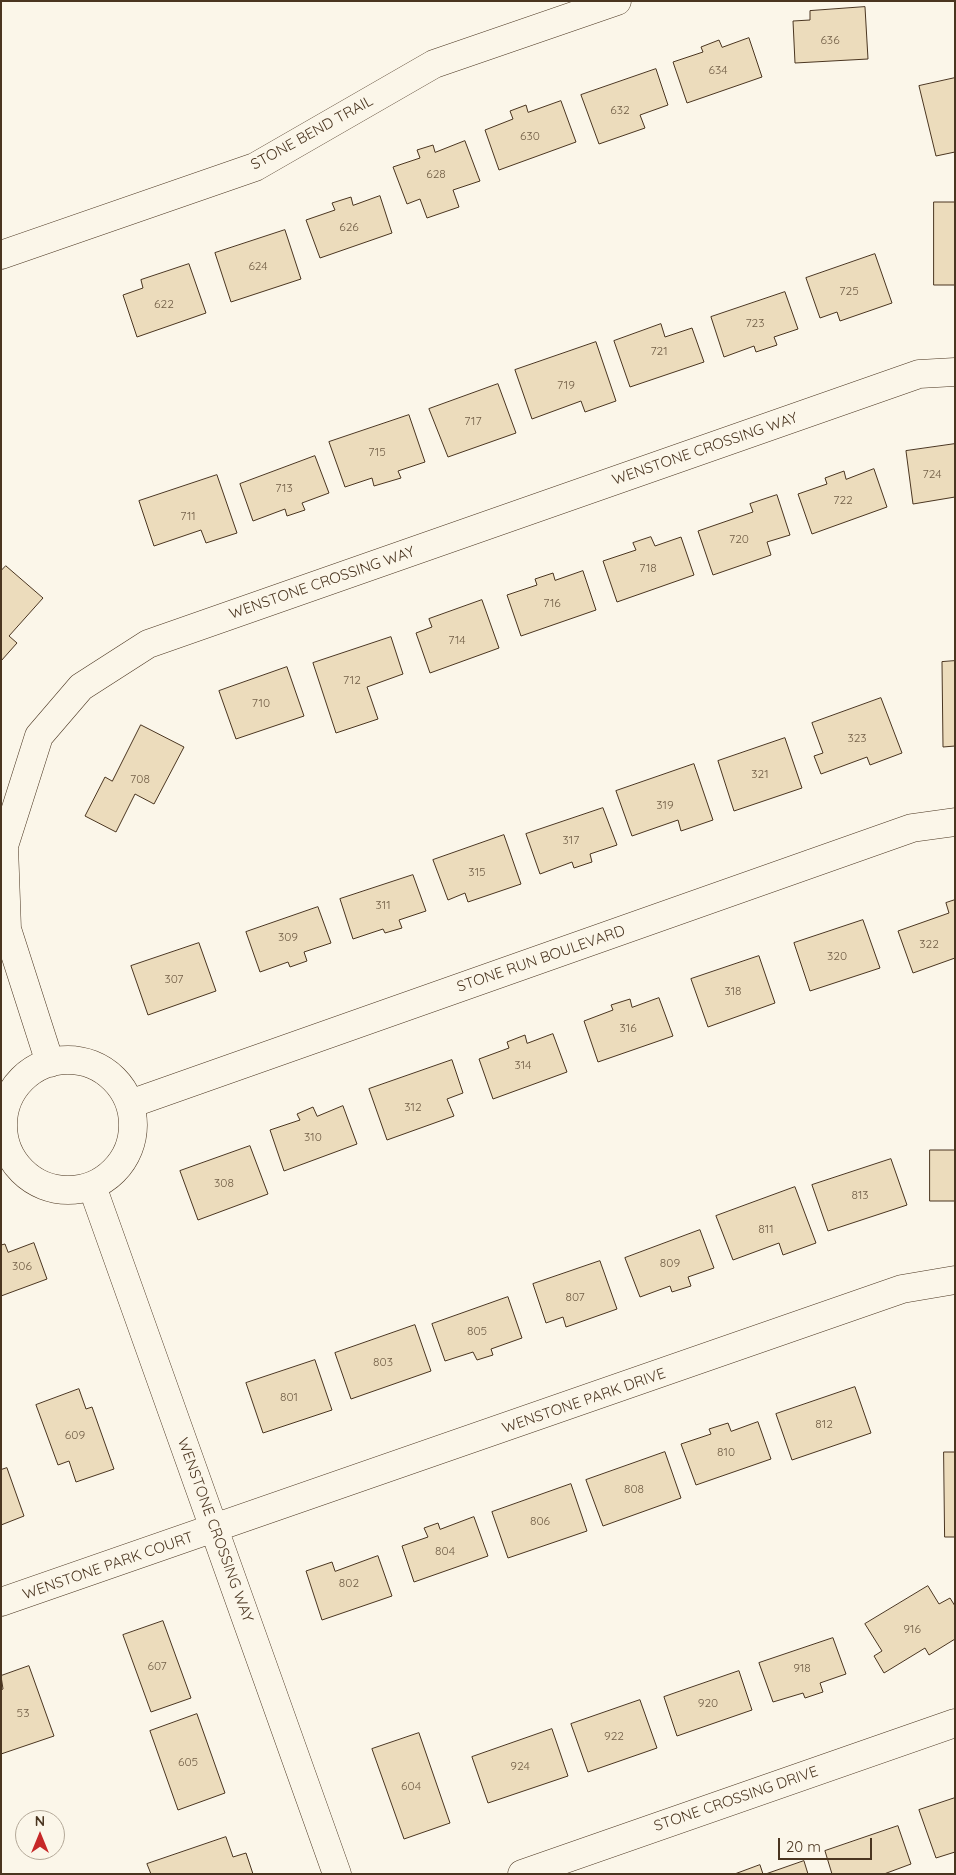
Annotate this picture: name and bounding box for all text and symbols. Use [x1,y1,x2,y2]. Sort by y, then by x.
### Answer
house number: 636 [820,33,840,47]
house number: 634 [708,63,728,77]
street label: STONE BEND TRAIL [248,92,376,174]
house number: 632 [610,103,630,117]
house number: 630 [520,129,540,143]
house number: 628 [426,167,446,181]
house number: 626 [339,220,359,234]
house number: 624 [248,259,268,273]
house number: 725 [839,284,859,298]
house number: 622 [154,297,174,311]
house number: 723 [745,316,765,330]
house number: 721 [650,344,668,358]
house number: 719 [557,378,575,392]
street label: WENSTONE CROSSING WAY [610,409,800,489]
house number: 717 [464,414,482,428]
house number: 715 [368,445,386,459]
house number: 724 [923,467,941,481]
house number: 713 [275,481,293,495]
house number: 722 [833,493,853,507]
house number: 711 [180,509,196,523]
house number: 720 [729,532,749,546]
street label: WENSTONE CROSSING WAY [227,543,417,623]
house number: 718 [639,561,657,575]
house number: 716 [543,596,561,610]
house number: 714 [448,633,466,647]
house number: 712 [343,673,361,687]
house number: 710 [252,696,270,710]
house number: 323 [847,731,867,745]
house number: 321 [751,767,769,781]
house number: 708 [130,772,150,786]
house number: 319 [656,798,674,812]
house number: 317 [563,833,579,847]
house number: 315 [468,865,486,879]
house number: 311 [375,898,391,912]
street label: STONE RUN BOULEVARD [455,922,627,996]
house number: 309 [278,930,298,944]
house number: 322 [919,937,939,951]
house number: 320 [827,949,847,963]
house number: 307 [165,972,183,986]
house number: 318 [724,984,742,998]
house number: 316 [619,1021,637,1035]
house number: 314 [515,1058,531,1072]
house number: 312 [404,1100,422,1114]
house number: 310 [304,1130,322,1144]
house number: 308 [214,1176,234,1190]
house number: 813 [851,1188,869,1202]
house number: 811 [758,1222,774,1236]
house number: 809 [660,1256,680,1270]
house number: 306 [12,1259,32,1273]
house number: 807 [565,1290,585,1304]
house number: 805 [467,1324,487,1338]
house number: 803 [373,1355,393,1369]
street label: WENSTONE PARK DRIVE [500,1365,668,1437]
house number: 801 [280,1390,298,1404]
house number: 812 [815,1417,833,1431]
house number: 609 [65,1428,85,1442]
street label: WENSTONE CROSSING WAY [173,1435,257,1625]
house number: 810 [717,1445,735,1459]
house number: 808 [624,1482,644,1496]
house number: 806 [530,1514,550,1528]
street label: WENSTONE PARK COURT [20,1528,196,1604]
house number: 804 [435,1544,455,1558]
house number: 802 [339,1576,359,1590]
house number: 916 [903,1622,921,1636]
house number: 607 [147,1659,167,1673]
house number: 918 [793,1661,811,1675]
house number: 920 [698,1696,718,1710]
house number: 53 [17,1706,29,1720]
house number: 922 [604,1729,624,1743]
house number: 605 [178,1755,198,1769]
house number: 924 [510,1759,530,1773]
street label: STONE CROSSING DRIVE [652,1762,820,1836]
house number: 604 [401,1779,421,1793]
north arrow [15,1810,65,1860]
text: N [35,1812,45,1830]
scale bar [781,1828,875,1860]
text: 20 m [786,1837,821,1856]

